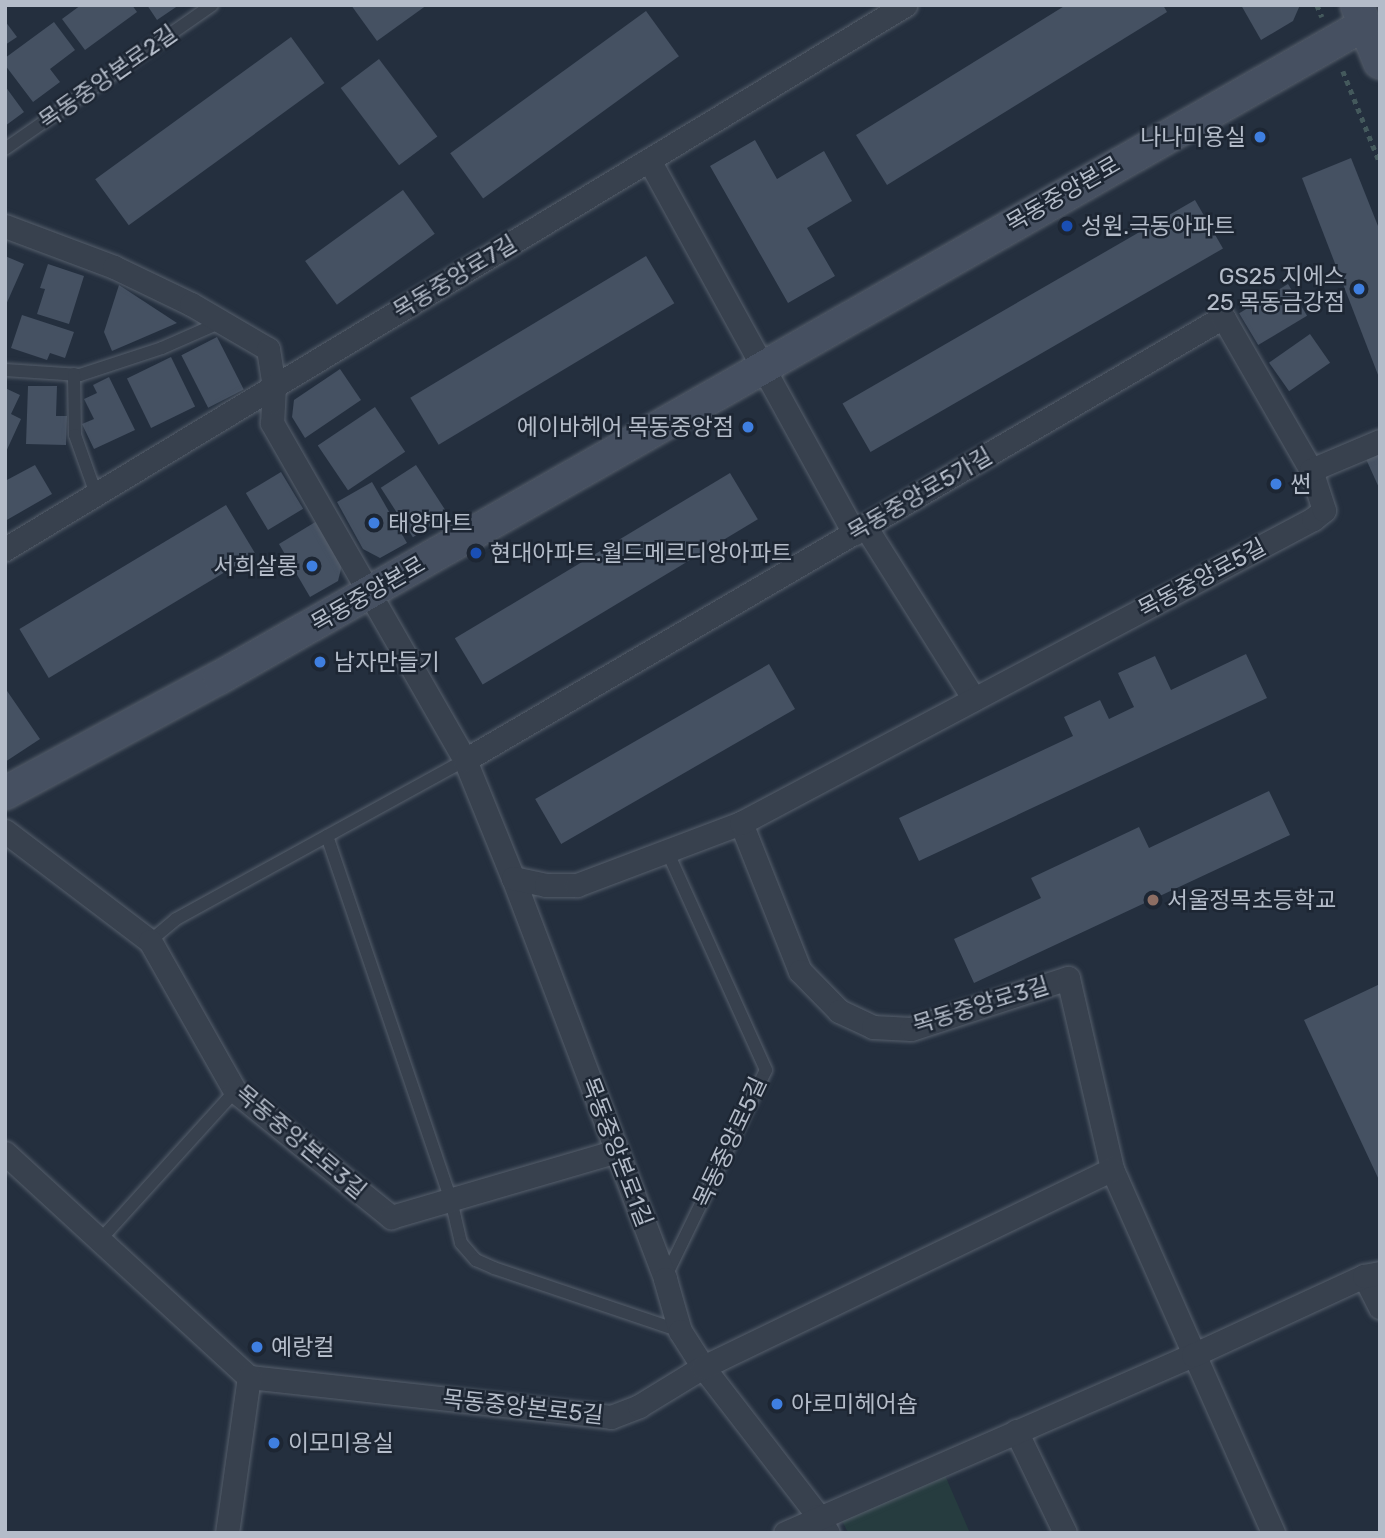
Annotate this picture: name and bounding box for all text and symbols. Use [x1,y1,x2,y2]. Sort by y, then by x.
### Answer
street label: 목동중앙본로2길 [34,19,182,135]
place label: 나나미용실 [1140,123,1246,151]
marker: 나나미용실 [1252,129,1268,145]
street label: 목동중앙본로 [1001,150,1125,238]
place label: 성원.극동아파트 [1081,212,1235,240]
marker: 성원.극동아파트 [1059,218,1075,234]
street label: 목동중앙로7길 [388,229,522,325]
place label: GS25 지에스 25 목동금강점 [1206,262,1345,316]
marker: GS25 지에스 25 목동금강점 [1351,281,1367,297]
place label: 에이바헤어 목동중앙점 [517,413,734,441]
marker: 에이바헤어 목동중앙점 [740,419,756,435]
street label: 목동중앙로5가길 [843,442,997,546]
place label: 썬 [1290,470,1311,498]
marker: 썬 [1268,476,1284,492]
place label: 태양마트 [388,509,473,537]
marker: 태양마트 [366,515,382,531]
street label: 목동중앙로5길 [1133,533,1271,623]
place label: 현대아파트.월드메르디앙아파트 [490,539,792,567]
marker: 현대아파트.월드메르디앙아파트 [468,545,484,561]
street label: 목동중앙본로 [306,550,430,638]
place label: 서희살롱 [213,552,298,580]
marker: 서희살롱 [304,558,320,574]
place label: 남자만들기 [334,648,440,676]
marker: 남자만들기 [312,654,328,670]
place label: 서울정목초등학교 [1167,886,1336,914]
marker: 서울정목초등학교 [1145,892,1161,908]
street label: 목동중앙로3길 [910,971,1052,1039]
street label: 목동중앙로5길 [688,1072,772,1212]
street label: 목동중앙본로1길 [576,1073,658,1231]
street label: 목동중앙본로3길 [230,1079,372,1205]
place label: 예랑컬 [271,1333,334,1361]
marker: 예랑컬 [249,1339,265,1355]
street label: 목동중앙본로5길 [441,1385,605,1429]
place label: 아로미헤어숍 [791,1390,918,1418]
marker: 아로미헤어숍 [769,1396,785,1412]
place label: 이모미용실 [288,1429,394,1457]
marker: 이모미용실 [266,1435,282,1451]

